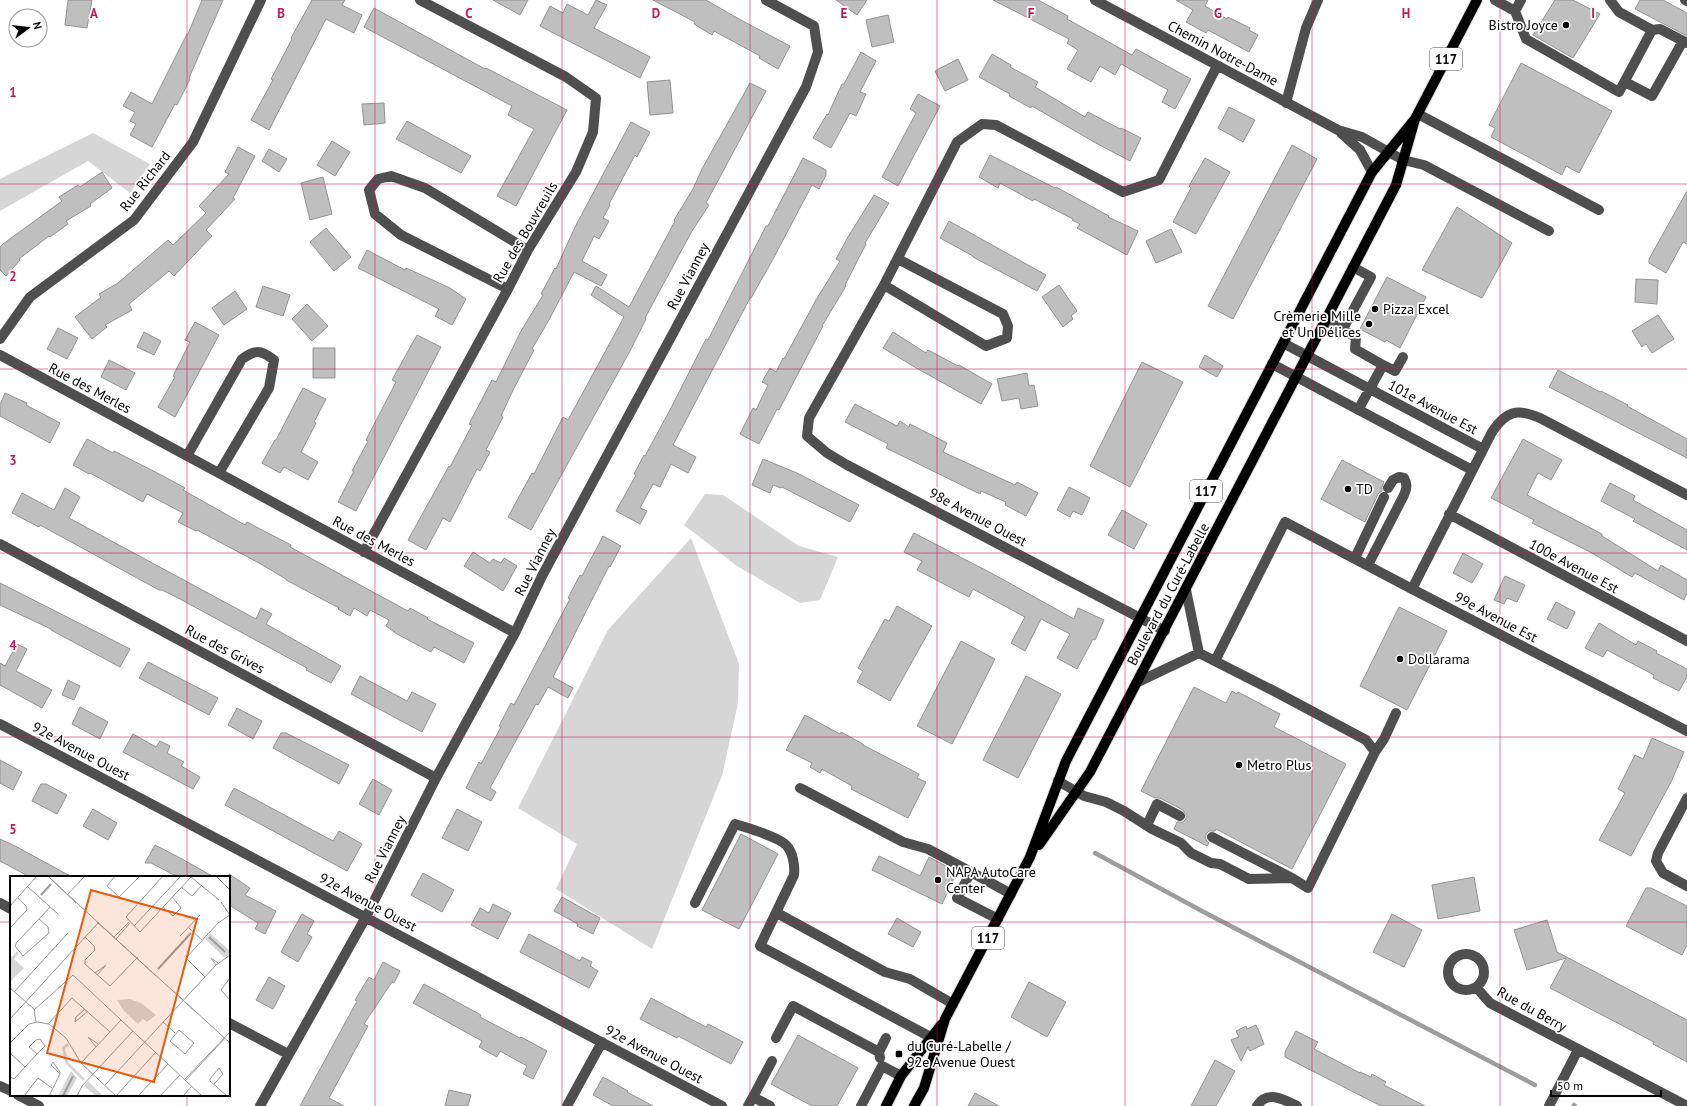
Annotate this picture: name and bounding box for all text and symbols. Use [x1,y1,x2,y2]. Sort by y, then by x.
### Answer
text: A [90,5,98,22]
text: B [277,5,285,22]
text: C [465,5,473,22]
text: D [652,5,660,22]
text: E [841,5,848,22]
text: F [1028,5,1035,22]
text: G [1214,5,1222,22]
text: H [1402,5,1410,22]
text: I [1591,5,1595,22]
north arrow [8,8,48,48]
street label: Chemin Notre-Dame [1165,16,1281,90]
place label: Bistro Joyce [1489,16,1558,34]
text: N [30,20,45,31]
marker: Bistro Joyce [1561,20,1571,30]
road number: 117 [1430,48,1462,70]
text: 1 [9,84,17,101]
street label: Rue Richard [116,147,174,215]
street label: Rue des Bouvreuils [489,178,561,286]
street label: Rue Vianney [663,239,713,313]
text: 2 [9,268,17,285]
place label: Pizza Excel [1383,300,1449,318]
marker: Pizza Excel [1370,304,1380,314]
place label: Crèmerie Mille et Un Délices [1273,307,1361,341]
marker: Crèmerie Mille et Un Délices [1364,319,1374,329]
street label: Rue des Merles [46,359,134,417]
street label: 101e Avenue Est [1385,376,1481,438]
text: 3 [9,452,17,469]
road number: 117 [1190,480,1222,502]
place label: TD [1356,480,1373,498]
street label: 98e Avenue Ouest [926,484,1030,550]
marker: TD [1343,484,1353,494]
street label: Rue des Merles [330,512,418,570]
street label: Boulevard du Curé-Labelle [1123,520,1213,668]
street label: Rue Vianney [510,525,560,599]
street label: 100e Avenue Est [1526,535,1622,597]
street label: 99e Avenue Est [1451,588,1541,646]
street label: Rue des Grives [182,621,268,678]
text: 4 [9,637,17,654]
place label: Dollarama [1408,650,1470,668]
marker: Dollarama [1395,654,1405,664]
street label: 92e Avenue Ouest [29,718,133,784]
place label: Metro Plus [1247,756,1311,774]
marker: Metro Plus [1234,760,1244,770]
street label: Rue Vianney [360,812,410,886]
text: 5 [9,821,17,838]
place label: NAPA AutoCare Center [946,863,1036,897]
street label: 92e Avenue Ouest [316,869,420,935]
marker: NAPA AutoCare Center [933,875,943,885]
inset map [10,876,230,1096]
road number: 117 [972,927,1004,949]
street label: Rue du Berry [1494,983,1570,1036]
street label: 92e Avenue Ouest [602,1021,706,1087]
place label: du Curé-Labelle / 92e Avenue Ouest [907,1037,1015,1071]
marker: du Curé-Labelle / 92e Avenue Ouest [894,1049,904,1059]
scale bar [1551,1072,1661,1098]
text: 50 m [1557,1078,1583,1093]

